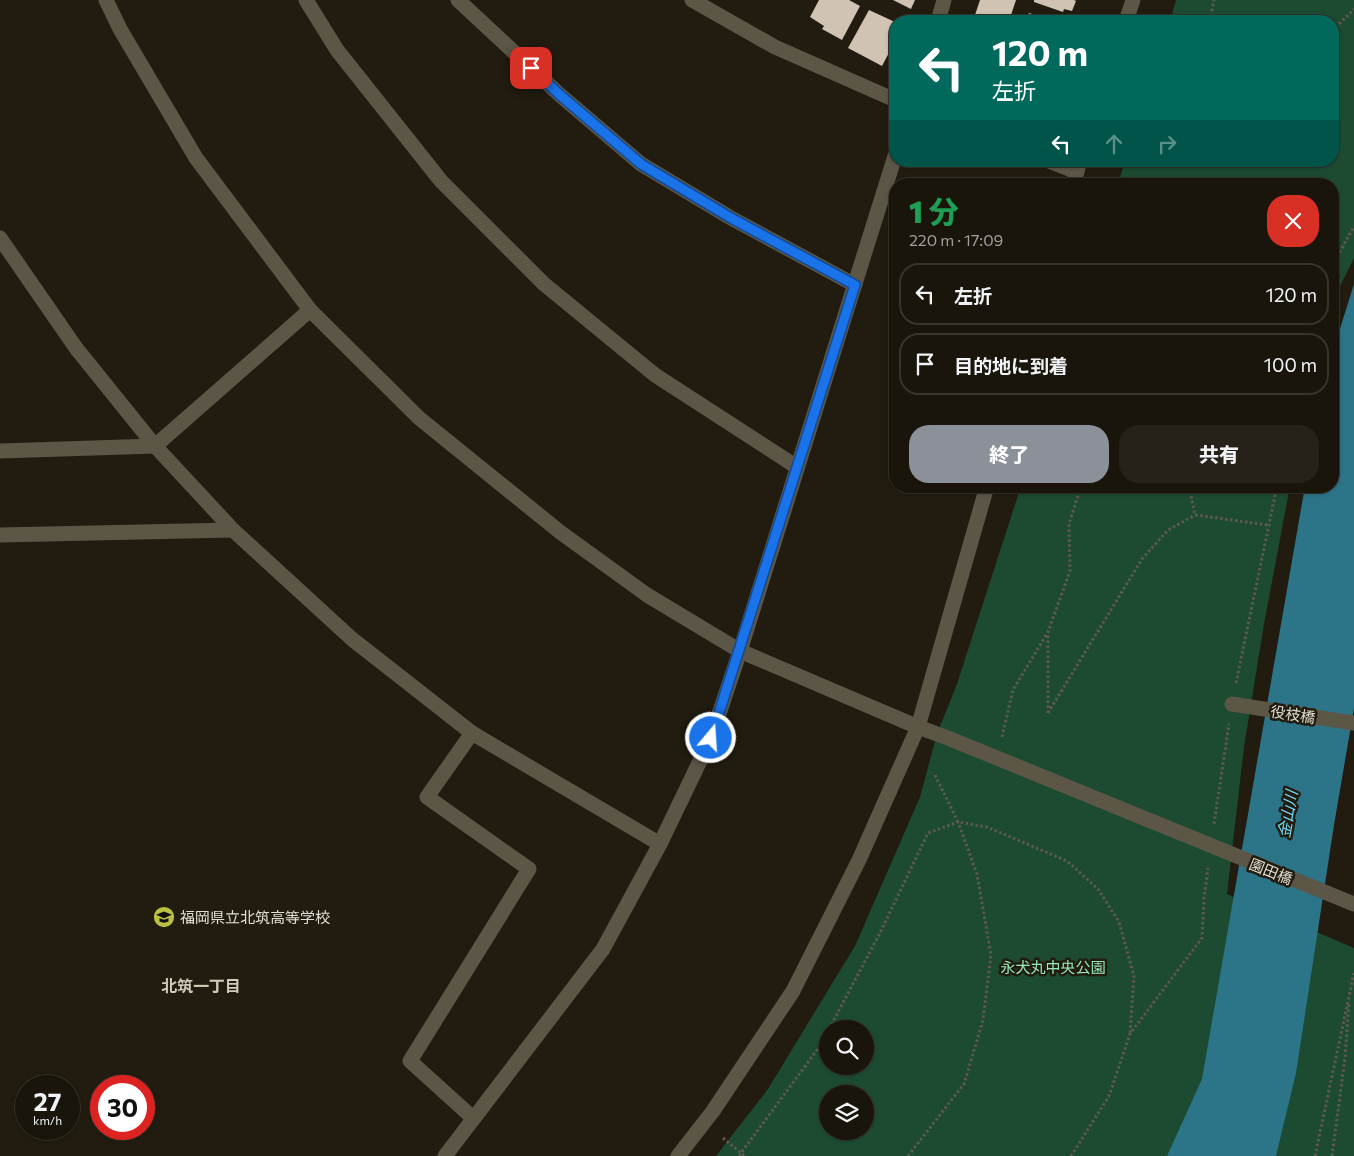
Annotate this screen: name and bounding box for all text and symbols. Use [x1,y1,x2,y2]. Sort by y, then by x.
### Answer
text: 120 m [992,30,1088,73]
icon: left [909,35,974,100]
pin [510,47,552,89]
icon: arrive [517,54,545,82]
text: 左折 [992,77,1036,104]
icon: left [1047,130,1075,158]
icon: ahead [1100,130,1128,158]
icon: right [1153,130,1181,158]
text: 1 分 [909,192,959,229]
button: close [1267,195,1319,247]
text: 220 m · 17:09 [909,230,1003,249]
icon: left [911,280,939,308]
text: 120 m [1266,283,1317,306]
text: 左折 [954,284,992,307]
icon: arrive [911,350,939,378]
text: 100 m [1264,353,1317,376]
text: 目的地に到着 [954,354,1068,377]
button: 終了 [909,425,1109,483]
button: 共有 [1119,425,1319,483]
street label: 役枝橋 [1269,702,1317,726]
position arrow [684,711,736,763]
water label: 金山川 [1273,787,1301,839]
street label: 園田橋 [1247,854,1295,888]
school or university icon: 福岡県立北筑高等学校 [152,905,176,929]
place label: 福岡県立北筑高等学校 [180,908,330,926]
park label: 永犬丸中央公園 [1000,958,1106,976]
district label: 北筑一丁目 [161,976,241,995]
map controls [819,1020,874,1140]
button: search [819,1020,874,1075]
speed limit sign: 30 [90,1075,155,1140]
button: layers [819,1085,874,1140]
text: 27 [34,1086,61,1116]
text: km/h [33,1113,62,1127]

